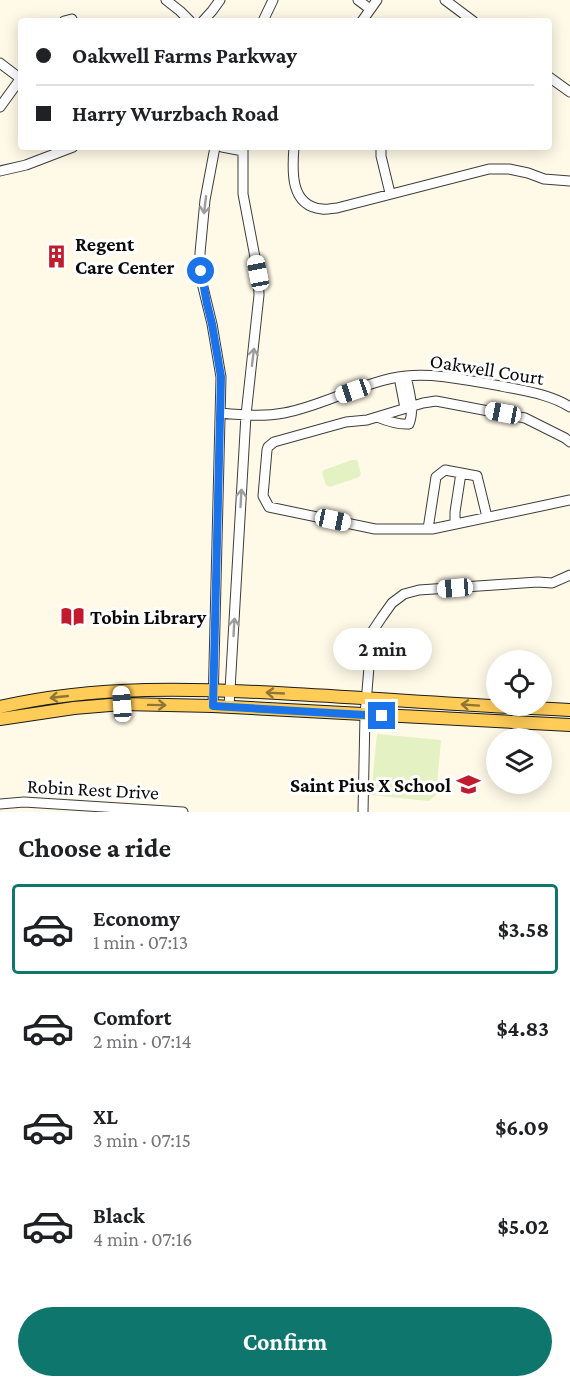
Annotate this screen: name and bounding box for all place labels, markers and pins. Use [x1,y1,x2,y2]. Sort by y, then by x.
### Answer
place label: Regent Care Center [75,233,175,278]
building icon: Regent Care Center [44,243,70,269]
library icon: Tobin Library [59,604,85,630]
place label: Tobin Library [90,606,207,628]
school or university icon: Saint Pius X School [456,772,482,798]
place label: Saint Pius X School [290,774,451,796]

